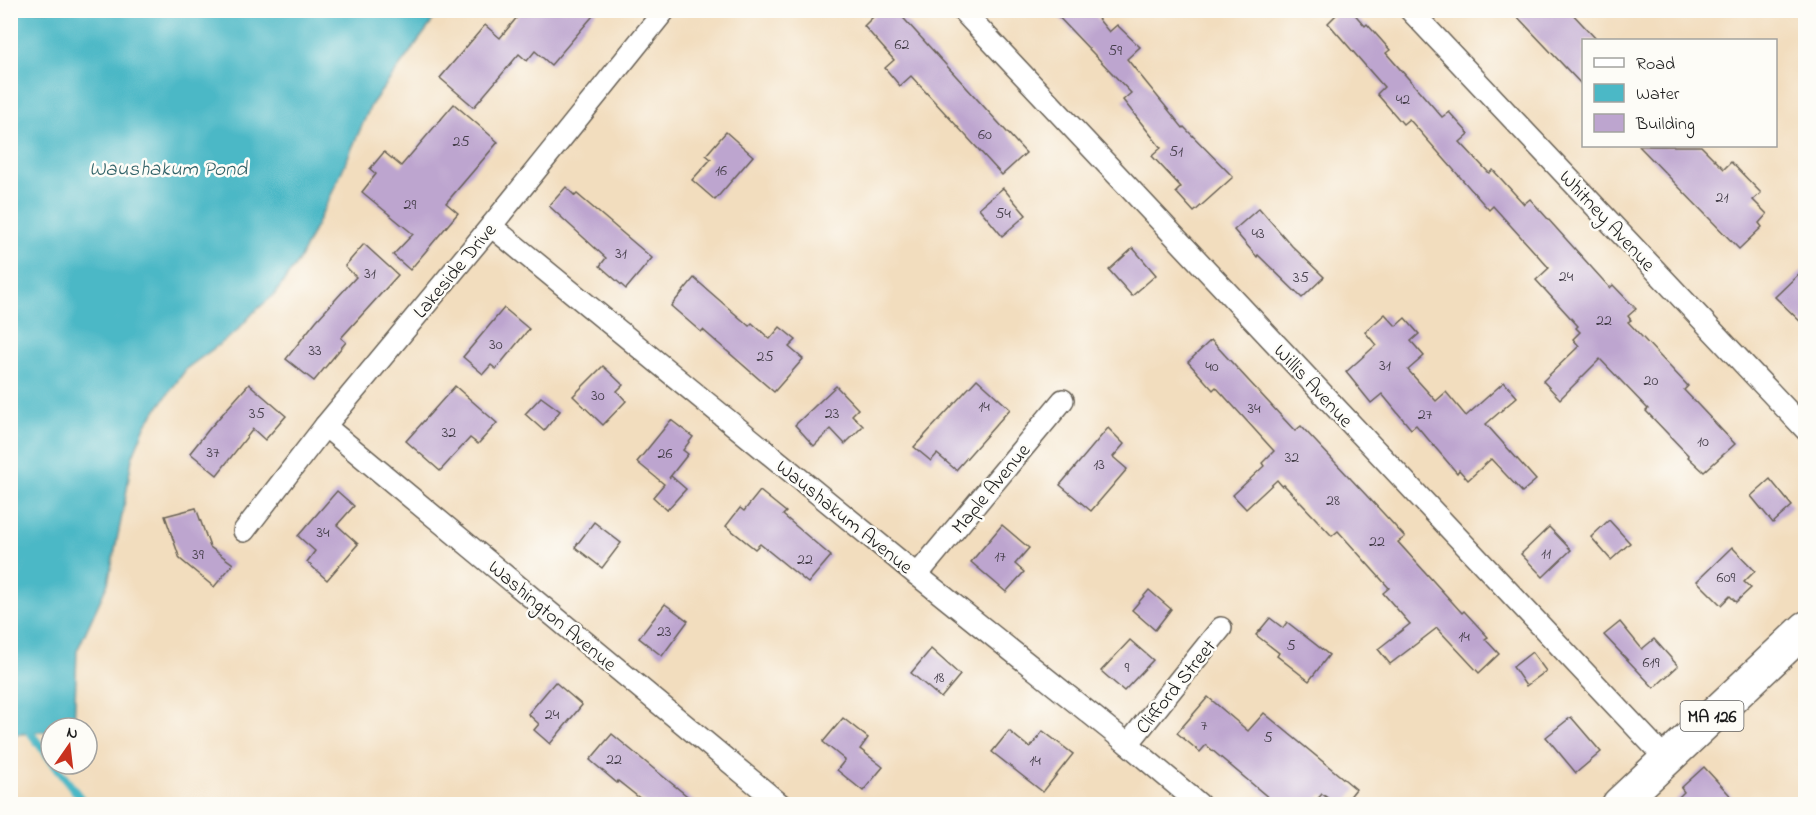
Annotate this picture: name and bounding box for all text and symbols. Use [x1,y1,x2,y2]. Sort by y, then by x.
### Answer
house number: 62 [895,33,910,57]
house number: 59 [1108,39,1122,63]
legend [1582,39,1777,147]
text: Road [1636,52,1675,78]
text: Water [1636,82,1680,108]
house number: 42 [1396,88,1410,112]
text: Building [1635,112,1695,139]
house number: 60 [978,123,992,147]
house number: 25 [452,130,470,154]
house number: 51 [1169,140,1183,164]
water label: Waushakum Pond [89,155,248,185]
house number: 16 [715,159,727,183]
street label: Whitney Avenue [1551,164,1661,279]
house number: 21 [1715,186,1729,210]
house number: 29 [404,193,417,217]
house number: 54 [995,202,1011,226]
street label: Lakeside Drive [407,218,505,326]
house number: 43 [1251,222,1265,246]
house number: 31 [615,242,627,266]
house number: 31 [364,262,376,286]
house number: 24 [1559,265,1574,289]
house number: 35 [1293,266,1309,290]
house number: 22 [1596,309,1612,333]
house number: 30 [489,333,503,357]
street label: Willis Avenue [1266,338,1359,435]
house number: 33 [308,339,322,363]
house number: 25 [756,345,774,369]
house number: 31 [1379,354,1391,378]
house number: 40 [1205,355,1219,379]
house number: 20 [1644,369,1659,393]
house number: 30 [591,384,605,408]
house number: 14 [978,395,990,419]
house number: 34 [1247,397,1261,421]
house number: 35 [249,402,265,426]
house number: 23 [825,402,839,426]
house number: 27 [1418,403,1433,427]
house number: 32 [442,421,456,445]
house number: 10 [1697,430,1709,454]
street label: Maple Avenue [945,438,1039,541]
house number: 37 [206,441,220,465]
house number: 26 [658,442,673,466]
house number: 32 [1285,446,1299,470]
house number: 13 [1093,453,1105,477]
street label: Waushakum Avenue [769,454,918,582]
house number: 28 [1326,489,1340,513]
house number: 34 [316,521,330,545]
house number: 22 [1369,530,1385,554]
house number: 11 [1541,542,1551,566]
house number: 39 [192,543,204,567]
house number: 17 [994,545,1006,569]
house number: 22 [797,548,813,572]
street label: Washington Avenue [480,554,622,680]
house number: 609 [1717,566,1736,590]
house number: 23 [657,620,671,644]
house number: 14 [1458,625,1470,649]
street label: Clifford Street [1130,634,1224,741]
house number: 5 [1286,634,1296,658]
house number: 619 [1643,651,1660,675]
house number: 9 [1125,656,1130,680]
house number: 18 [933,666,945,690]
road number: MA 126 [1680,701,1744,731]
house number: 24 [545,703,560,727]
house number: 7 [1201,714,1208,738]
north arrow [39,716,99,776]
text: N [64,720,80,746]
house number: 5 [1263,726,1273,750]
house number: 22 [606,748,622,772]
house number: 14 [1029,749,1041,773]

